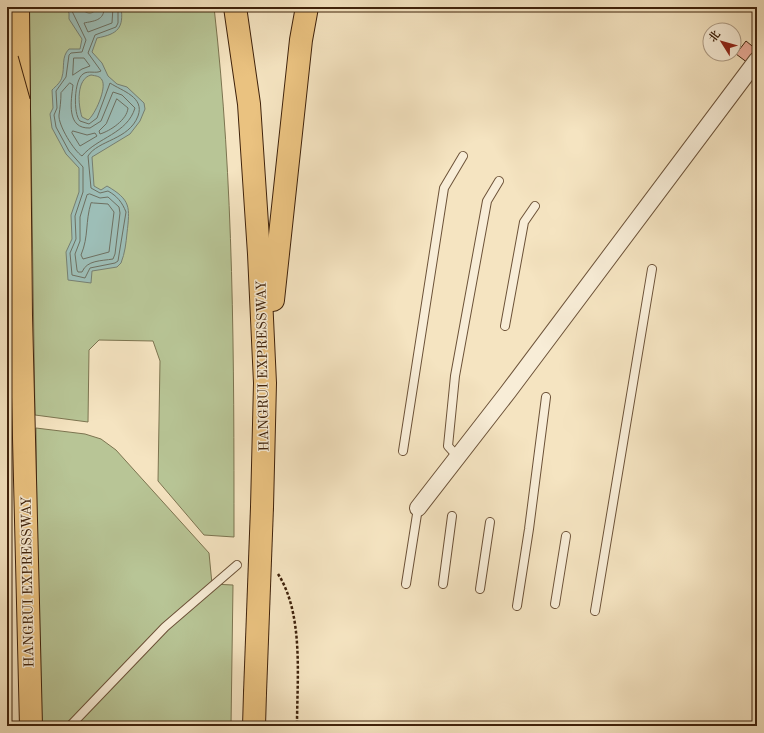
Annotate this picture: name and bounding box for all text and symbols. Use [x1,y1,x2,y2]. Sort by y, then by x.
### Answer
north arrow [702,22,742,62]
text: 北 [707,29,723,45]
street label: HANGRUI EXPRESSWAY [255,280,271,452]
street label: HANGRUI EXPRESSWAY [20,496,36,668]

